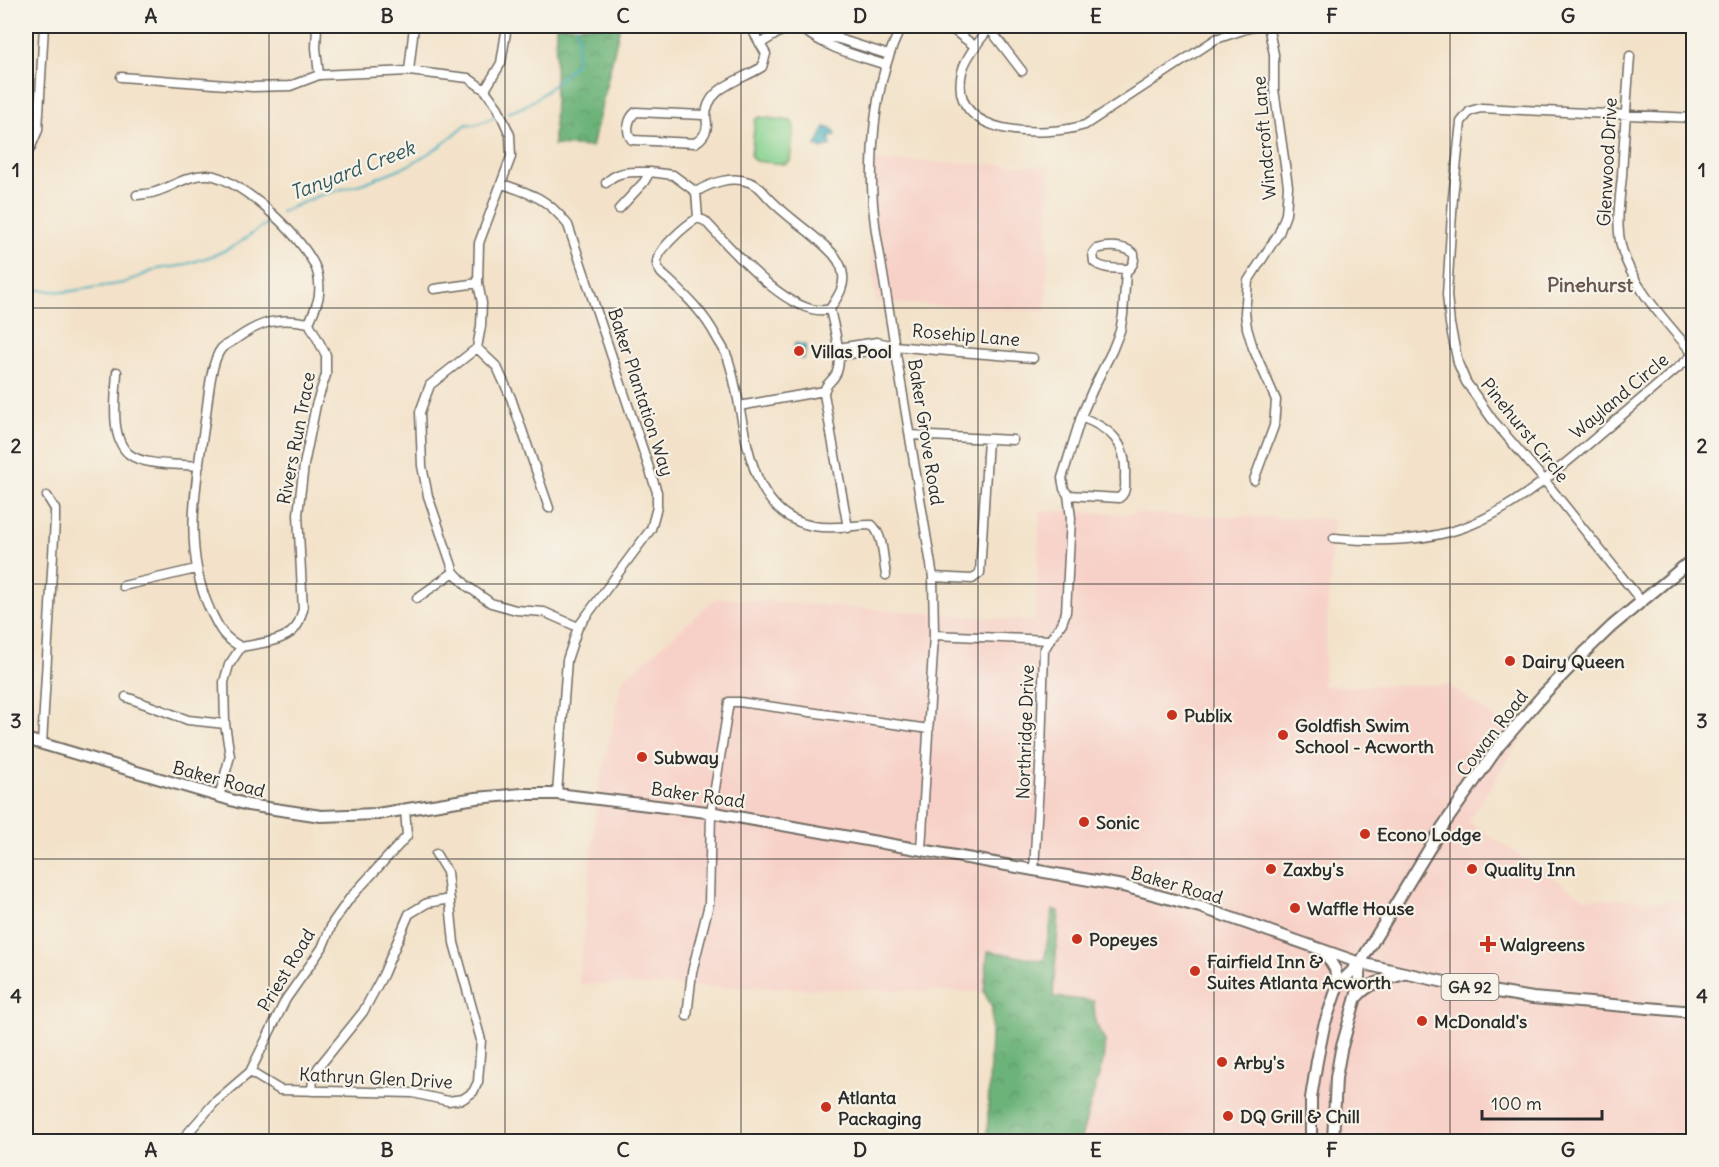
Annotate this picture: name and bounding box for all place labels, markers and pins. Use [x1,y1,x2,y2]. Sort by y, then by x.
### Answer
place label: Villas Pool [811,340,892,363]
marker: Villas Pool [792,344,806,358]
place label: Dairy Queen [1522,650,1625,673]
marker: Dairy Queen [1503,654,1517,668]
place label: Publix [1184,704,1232,727]
marker: Publix [1165,708,1179,722]
place label: Goldfish Swim School - Acworth [1295,714,1434,758]
marker: Goldfish Swim School - Acworth [1276,728,1290,742]
place label: Subway [654,746,719,769]
marker: Subway [635,750,649,764]
place label: Sonic [1096,811,1140,834]
marker: Sonic [1077,815,1091,829]
place label: Econo Lodge [1377,823,1482,846]
marker: Econo Lodge [1358,827,1372,841]
place label: Zaxby's [1283,858,1344,881]
place label: Quality Inn [1484,858,1576,881]
marker: Zaxby's [1264,862,1278,876]
marker: Quality Inn [1465,862,1479,876]
place label: Waffle House [1307,897,1415,920]
marker: Waffle House [1288,901,1302,915]
place label: Popeyes [1089,928,1158,951]
marker: Popeyes [1070,932,1084,946]
place label: Walgreens [1500,933,1585,956]
marker: Walgreens [1481,937,1495,951]
place label: Fairfield Inn & Suites Atlanta Acworth [1207,950,1392,994]
marker: Fairfield Inn & Suites Atlanta Acworth [1188,964,1202,978]
place label: McDonald's [1434,1010,1527,1033]
marker: McDonald's [1415,1014,1429,1028]
place label: Arby's [1234,1051,1285,1074]
marker: Arby's [1215,1055,1229,1069]
place label: Atlanta Packaging [838,1086,922,1130]
marker: Atlanta Packaging [819,1100,833,1114]
place label: DQ Grill & Chill [1240,1105,1360,1128]
marker: DQ Grill & Chill [1221,1109,1235,1123]

